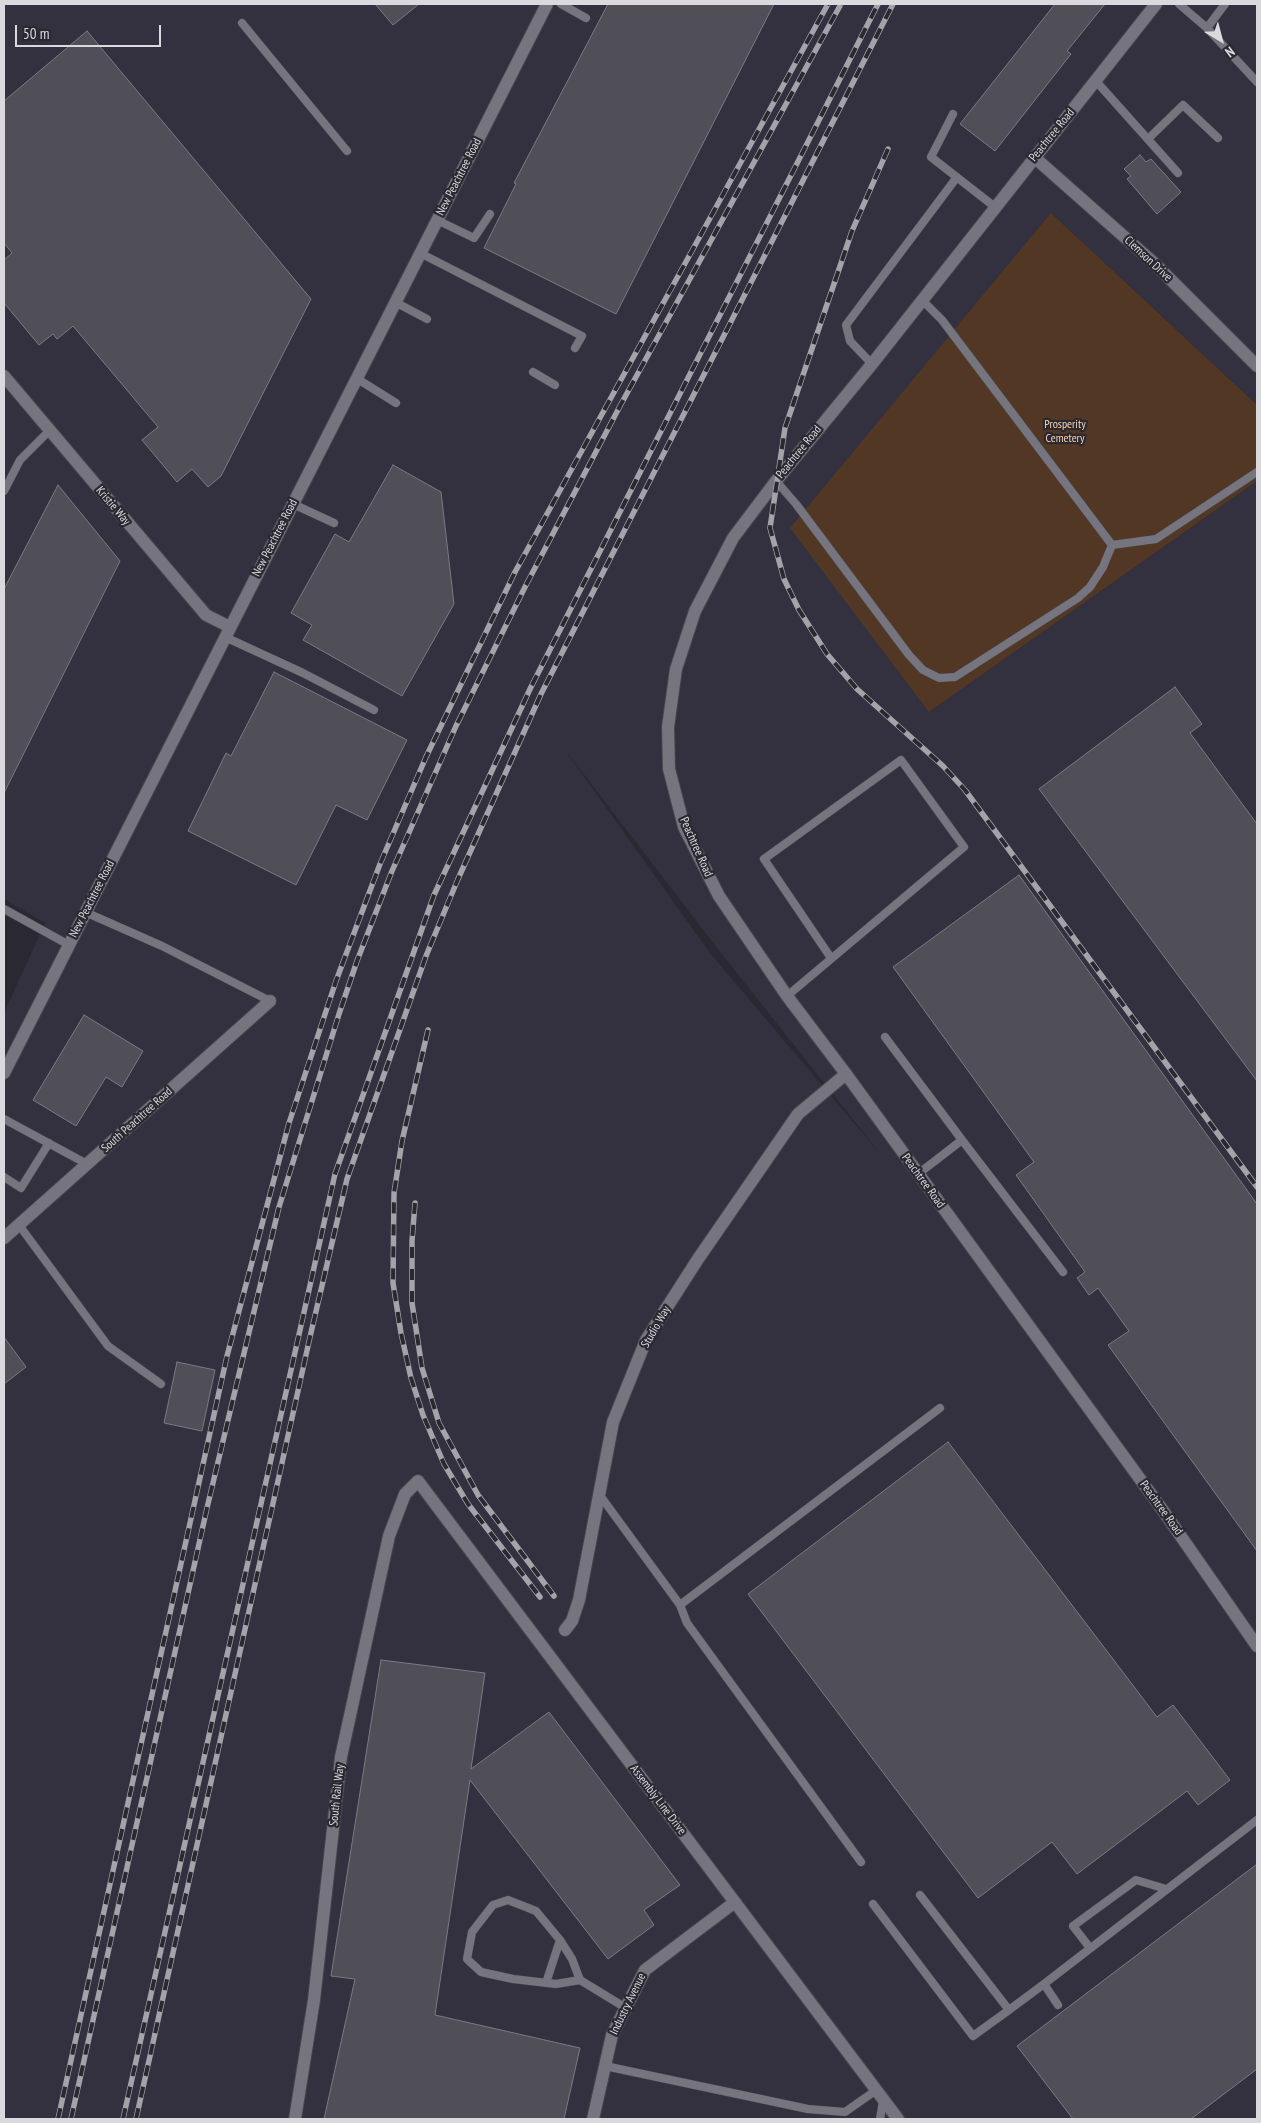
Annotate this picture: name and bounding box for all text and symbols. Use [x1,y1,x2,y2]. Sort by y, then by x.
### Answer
scale bar [18,15,164,47]
north arrow [1196,15,1246,65]
text: 50 m [23,24,49,43]
text: N [1222,43,1238,61]
street label: Peachtree Road [1026,106,1078,164]
street label: New Peachtree Road [433,136,485,218]
street label: Clemson Drive [1121,233,1175,285]
park label: Prosperity Cemetery [1044,418,1086,446]
street label: Peachtree Road [773,423,825,481]
street label: Kristie Way [93,484,133,528]
street label: New Peachtree Road [249,497,301,579]
street label: Peachtree Road [676,815,716,879]
street label: New Peachtree Road [66,858,118,940]
street label: South Peachtree Road [99,1084,175,1156]
street label: Peachtree Road [898,1151,948,1211]
street label: Studio Way [638,1303,674,1351]
street label: Peachtree Road [1136,1478,1186,1538]
street label: Assembly Line Drive [627,1762,689,1838]
street label: South Rail Way [327,1763,347,1827]
street label: Industry Avenue [607,1971,649,2037]

